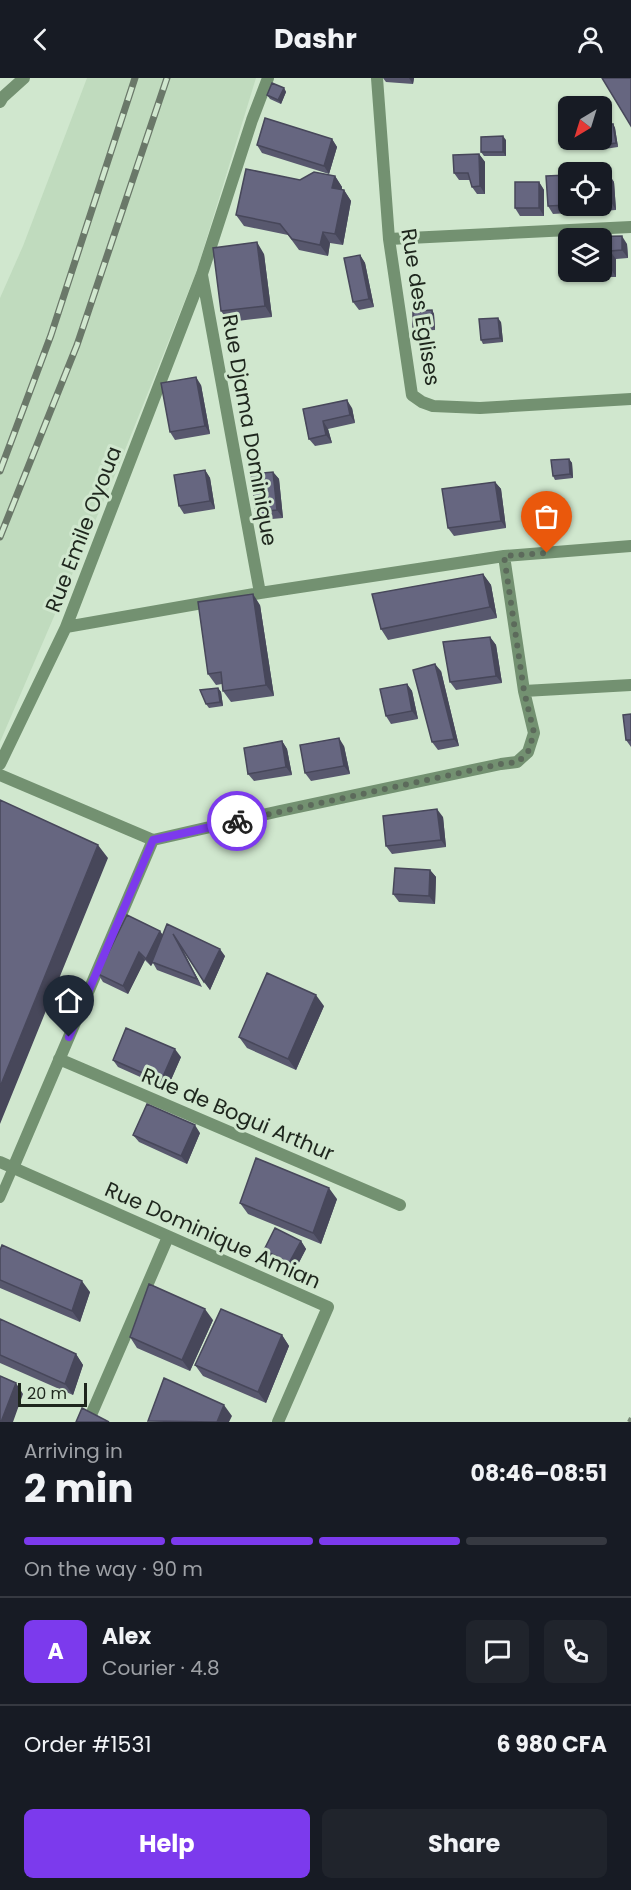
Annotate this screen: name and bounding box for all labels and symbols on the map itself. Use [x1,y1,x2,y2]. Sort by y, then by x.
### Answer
north arrow [558,96,612,150]
street label: Rue des Eglises [394,226,448,388]
street label: Rue Djama Dominique [215,312,285,548]
street label: Rue Emile Oyoua [38,442,128,616]
pin [521,491,572,553]
courier [207,791,267,851]
pin [43,975,94,1037]
street label: Rue de Bogui Arthur [137,1060,339,1168]
street label: Rue Dominique Amian [101,1174,325,1296]
scale bar [18,1380,87,1408]

